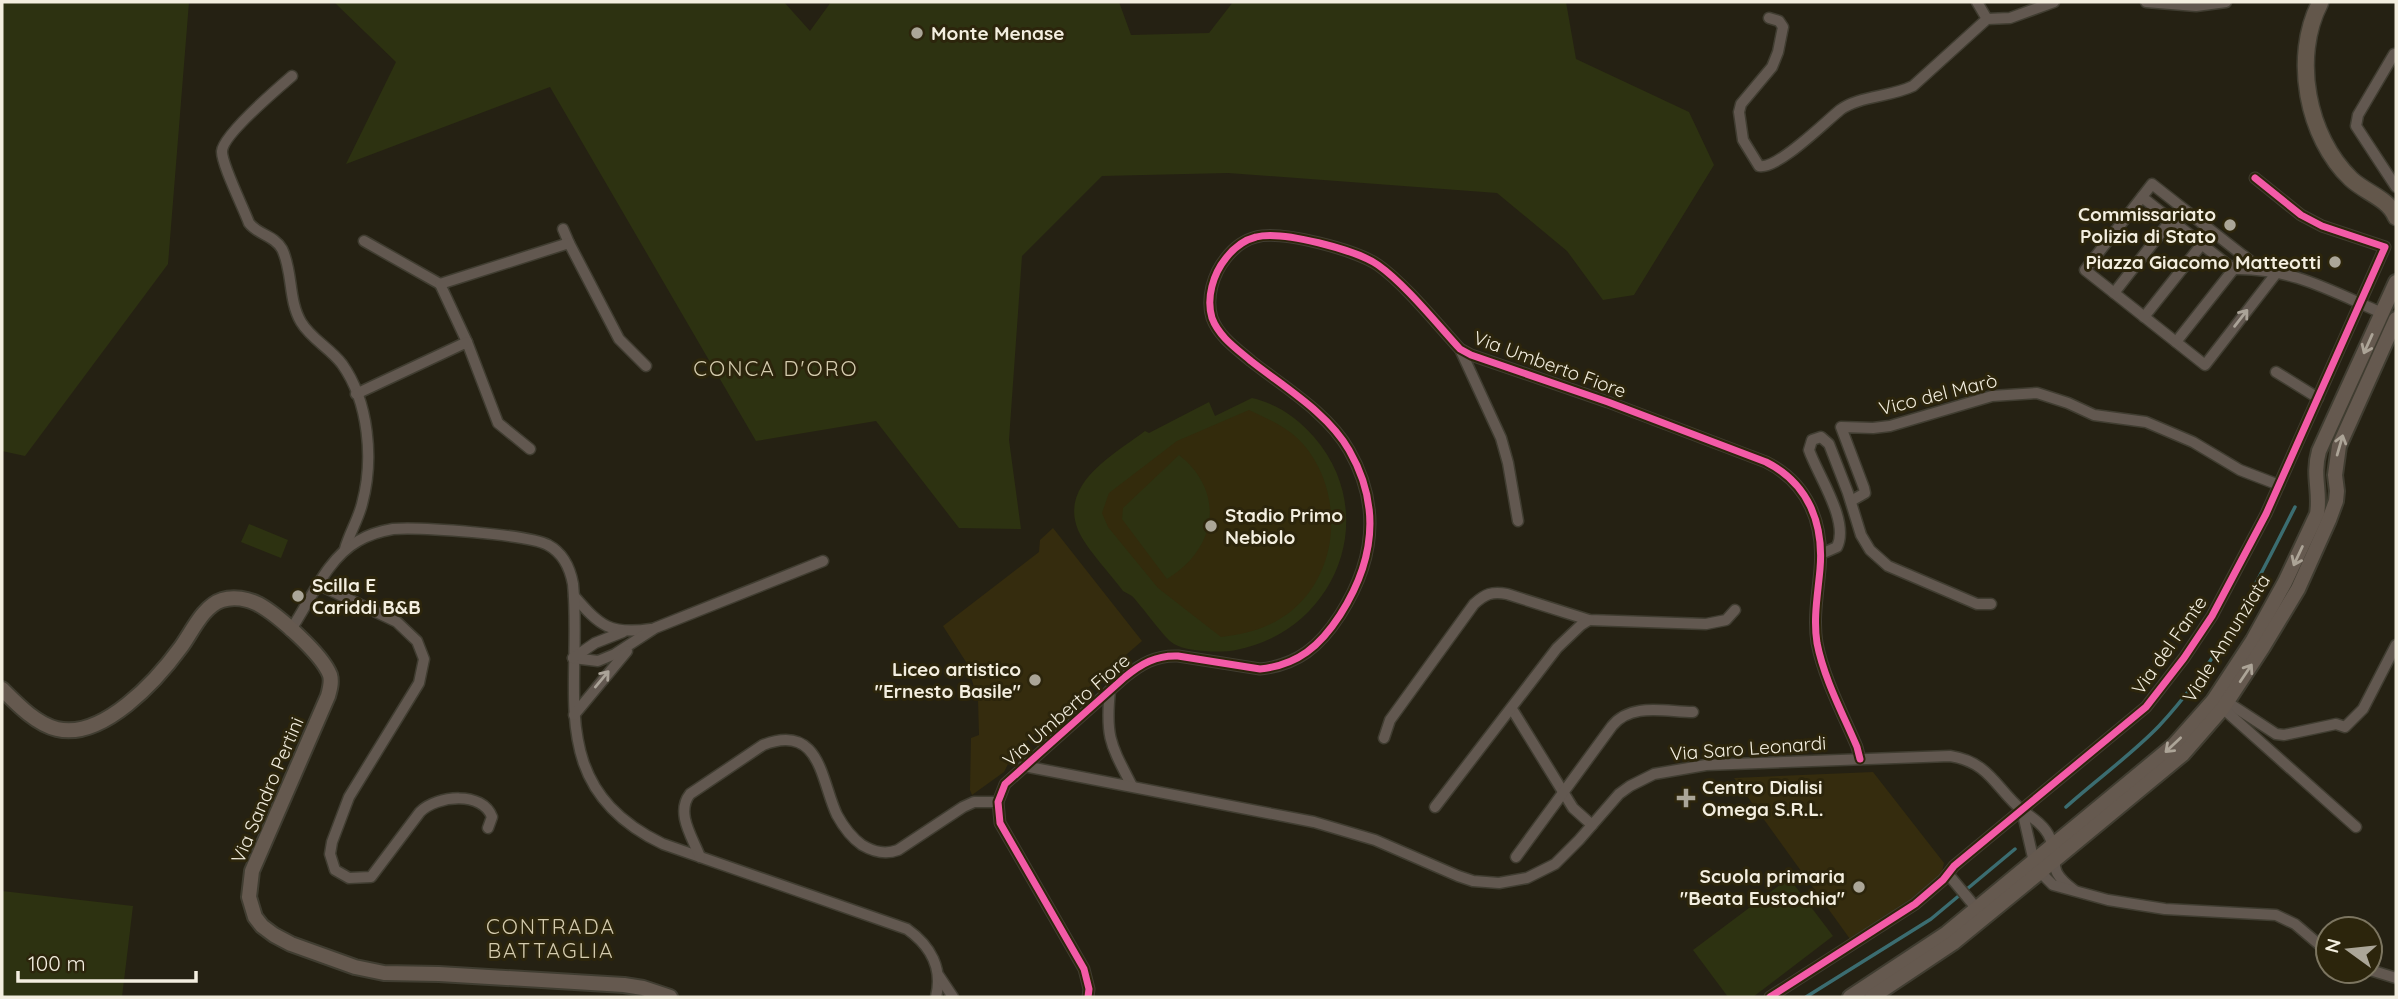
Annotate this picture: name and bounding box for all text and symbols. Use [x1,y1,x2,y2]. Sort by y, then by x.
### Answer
place label: Monte Menase [931,21,1064,45]
marker: Monte Menase [909,25,925,41]
place label: Commissariato Polizia di Stato [2078,202,2216,248]
marker: Commissariato Polizia di Stato [2222,217,2238,233]
place label: Piazza Giacomo Matteotti [2085,250,2321,274]
marker: Piazza Giacomo Matteotti [2327,254,2343,270]
one-way arrow [2234,309,2249,328]
street label: Via Umberto Fiore [1470,325,1630,403]
one-way arrow [2361,333,2374,354]
district label: CONCA D'ORO [693,355,859,381]
street label: Vico del Marò [1876,368,2000,420]
one-way arrow [2335,434,2348,456]
place label: Stadio Primo Nebiolo [1225,503,1343,549]
marker: Stadio Primo Nebiolo [1203,518,1219,534]
one-way arrow [2291,544,2304,566]
street label: Viale Annunziata [2177,569,2275,707]
place label: Scilla E Cariddi B&B [312,573,421,619]
marker: Scilla E Cariddi B&B [290,588,306,604]
street label: Via del Fante [2126,591,2212,699]
street label: Via Umberto Fiore [997,648,1135,772]
place label: Liceo artistico "Ernesto Basile" [875,657,1021,703]
one-way arrow [2239,664,2253,683]
one-way arrow [594,670,610,688]
marker: Liceo artistico "Ernesto Basile" [1027,672,1043,688]
street label: Via Sandro Pertini [225,713,309,867]
street label: Via Saro Leonardi [1669,731,1827,765]
one-way arrow [2165,736,2182,753]
place label: Centro Dialisi Omega S.R.L. [1702,775,1824,821]
marker: Centro Dialisi Omega S.R.L. [1676,788,1696,808]
place label: Scuola primaria "Beata Eustochia" [1680,864,1845,910]
marker: Scuola primaria "Beata Eustochia" [1851,879,1867,895]
district label: CONTRADA BATTAGLIA [486,913,616,963]
north arrow [2314,915,2384,985]
text: N [2319,936,2346,955]
scale bar [18,940,196,984]
text: 100 m [28,950,86,976]

